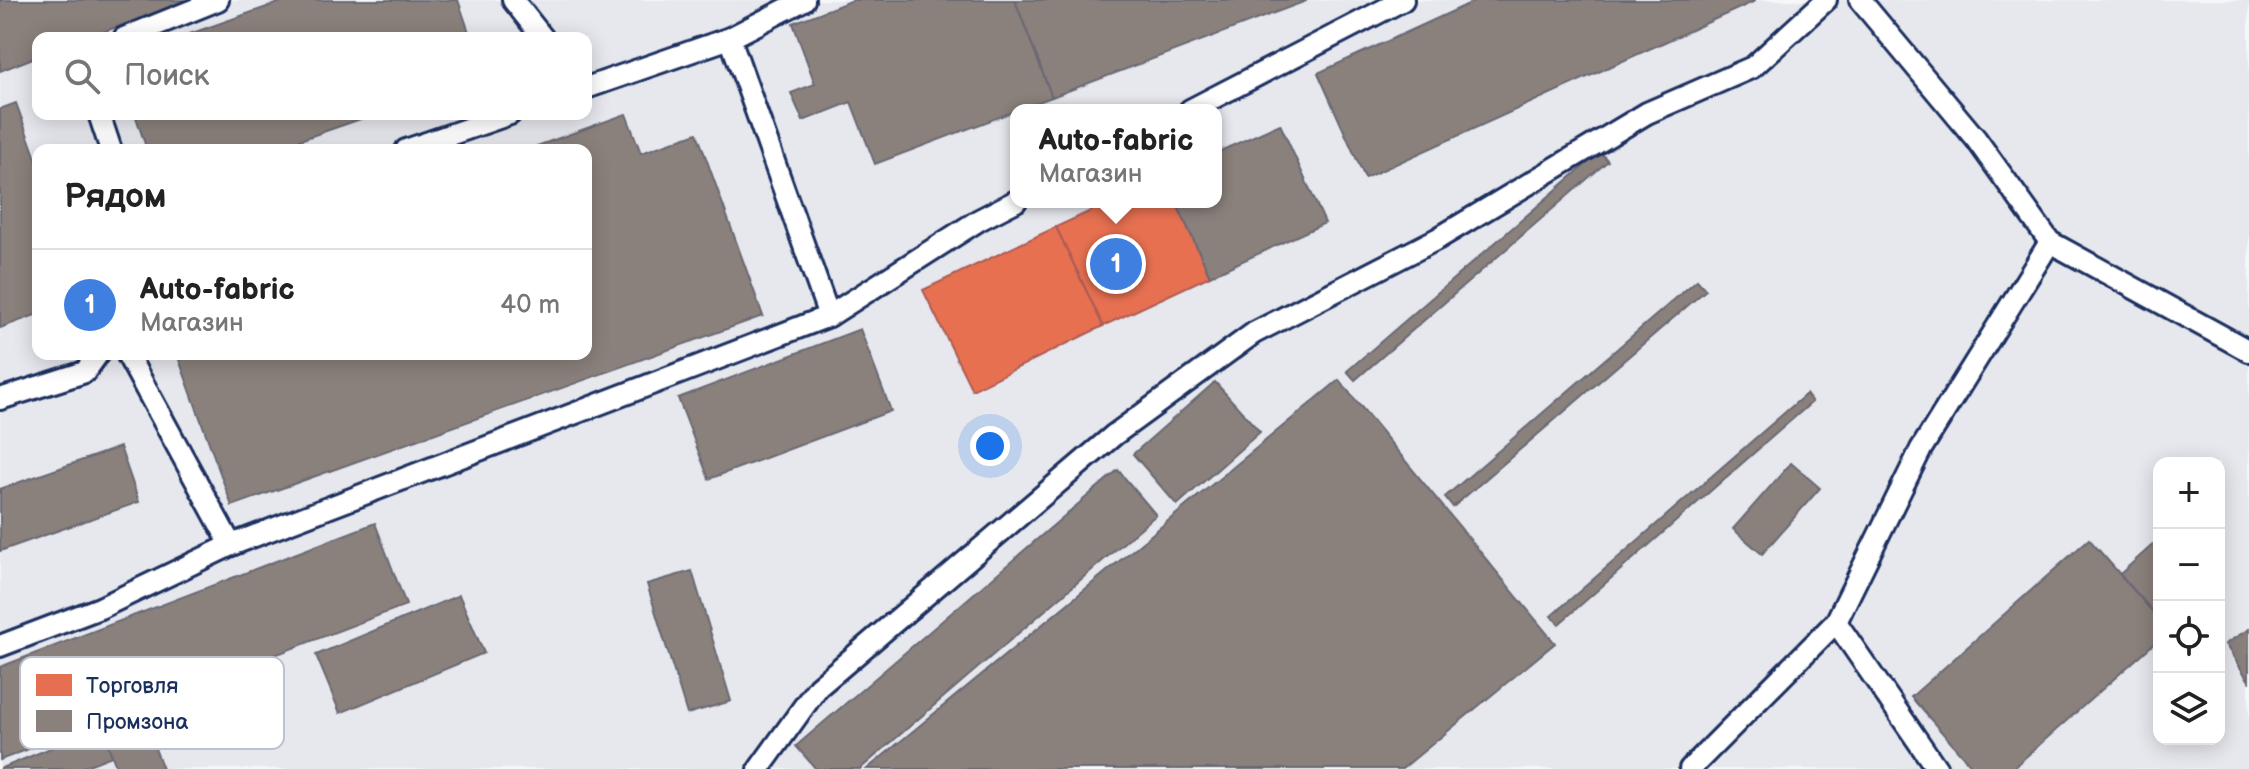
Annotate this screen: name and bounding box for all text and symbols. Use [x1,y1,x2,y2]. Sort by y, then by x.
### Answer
search box [32,32,592,120]
icon: search [60,54,104,98]
text: Поиск [124,58,210,94]
popup [1010,104,1222,208]
text: Auto-fabric [1039,123,1193,159]
text: Магазин [1039,159,1142,190]
text: Рядом [64,176,166,217]
pin: 1 [1090,234,1142,294]
text: Auto-fabric [140,272,295,308]
text: 1 [85,290,95,321]
text: 40 m [500,290,560,321]
text: Магазин [140,308,244,339]
your location [970,426,1010,466]
map controls [2153,457,2225,745]
button: + [2153,457,2225,529]
button: − [2153,529,2225,601]
button: locate [2153,601,2225,673]
legend [20,657,284,749]
text: Торговля [86,673,178,700]
button: layers [2153,673,2225,745]
text: Промзона [86,709,188,736]

